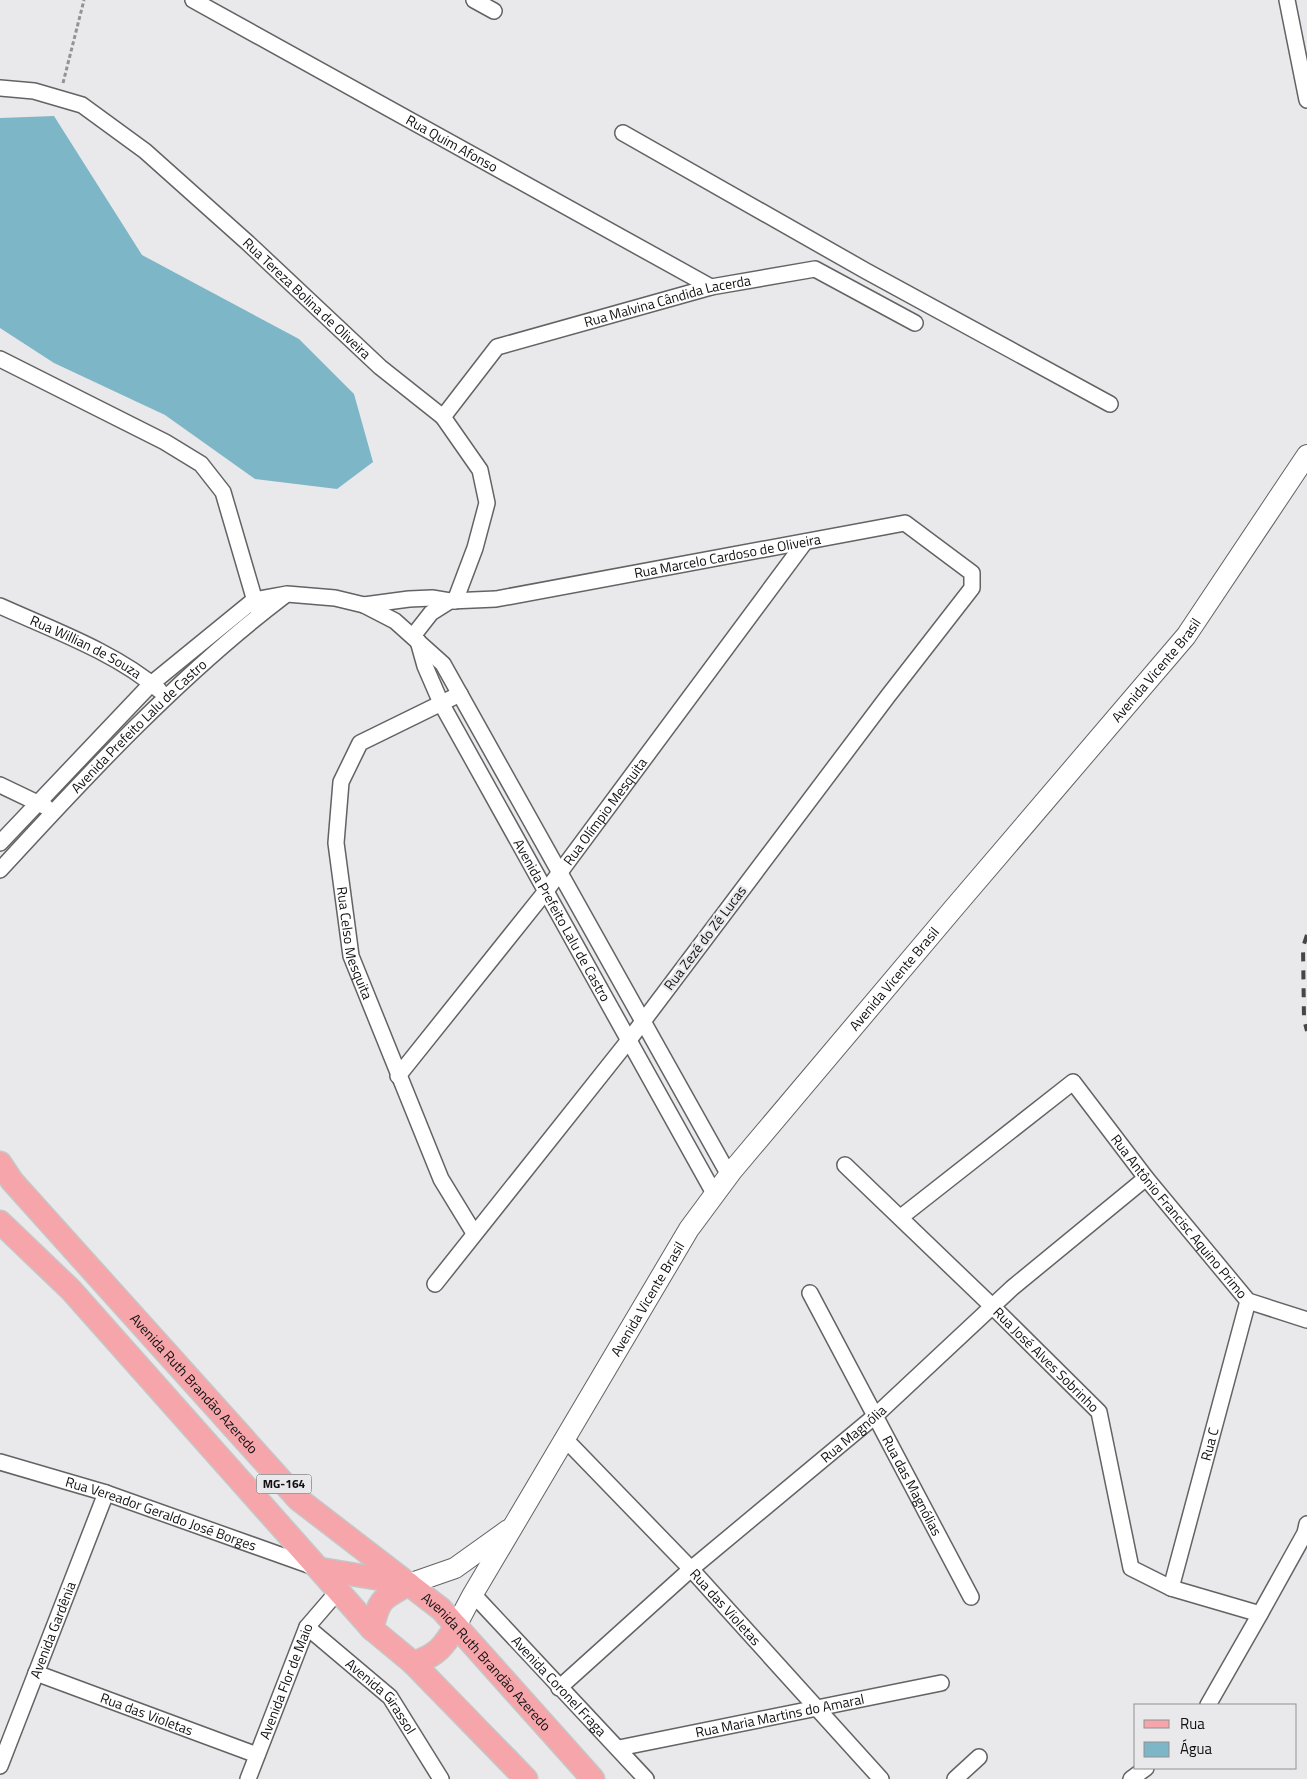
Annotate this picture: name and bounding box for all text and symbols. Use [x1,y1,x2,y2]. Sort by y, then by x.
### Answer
street label: Rua Quim Afonso [402,109,502,177]
street label: Rua Tereza Bolina de Oliveira [238,232,376,364]
street label: Rua Malvina Cândida Lacerda [581,269,752,332]
street label: Rua Marcelo Cardoso de Oliveira [632,528,822,583]
street label: Rua Willian de Souza [27,609,146,683]
street label: Avenida Vicente Brasil [1106,613,1205,726]
street label: Avenida Prefeito Lalu de Castro [66,654,211,797]
street label: Rua Olímpio Mesquita [558,753,652,869]
street label: Avenida Prefeito Lalu de Castro [509,835,616,1005]
street label: Rua Zezé do Zé Lucas [658,881,751,994]
street label: Rua Celso Mesquita [332,885,378,1002]
street label: Avenida Vicente Brasil [844,922,944,1035]
street label: Rua Antônio Francisc Aquino Primo [1106,1130,1253,1303]
street label: Avenida Vicente Brasil [605,1237,689,1360]
street label: Rua José Alves Sobrinho [989,1302,1104,1417]
street label: Avenida Ruth Brandão Azeredo [126,1308,263,1458]
street label: Rua Magnólia [816,1400,891,1467]
street label: Rua C [1195,1425,1224,1463]
street label: Rua das Magnólias [877,1431,948,1539]
street label: Rua Vereador Geraldo José Borges [63,1471,259,1556]
road number: MG-164 [256,1475,312,1494]
street label: Rua das Violetas [685,1564,766,1650]
street label: Avenida Gardênia [24,1578,81,1681]
street label: Avenida Ruth Brandão Azeredo [417,1587,556,1735]
street label: Avenida Flor de Maio [254,1620,318,1742]
street label: Avenida Coronel Fraga [507,1631,612,1741]
street label: Avenida Girassol [341,1653,422,1738]
street label: Rua das Violetas [97,1687,196,1740]
street label: Rua Maria Martins do Amaral [693,1688,866,1742]
legend [1134,1704,1297,1769]
text: Rua [1180,1712,1205,1735]
text: Água [1180,1737,1212,1760]

